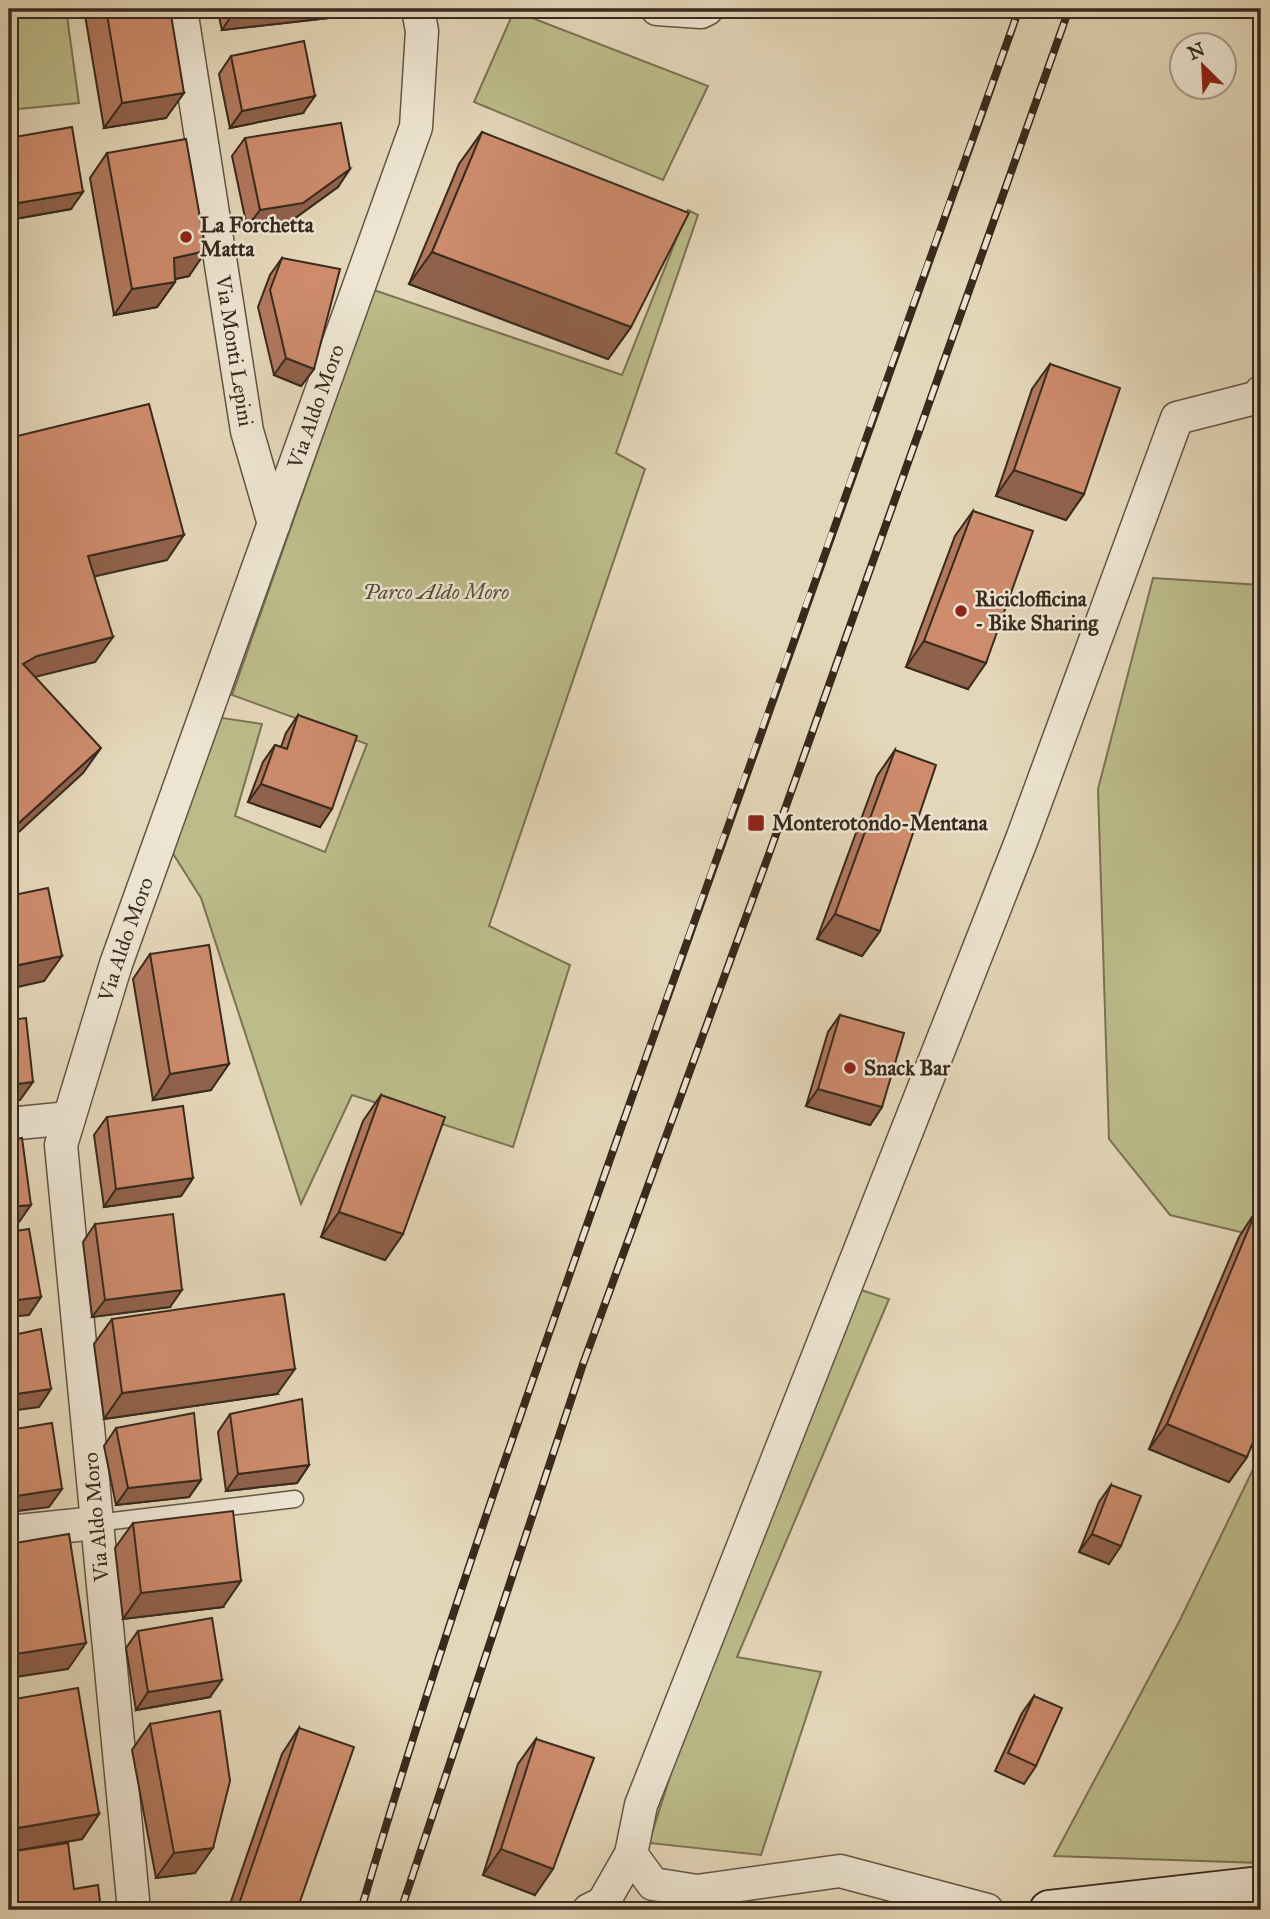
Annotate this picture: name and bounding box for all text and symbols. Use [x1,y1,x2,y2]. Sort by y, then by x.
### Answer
north arrow [1168,32,1238,102]
text: N [1184,37,1208,65]
place label: La Forchetta Matta [200,212,315,262]
marker: La Forchetta Matta [178,229,194,245]
street label: Via Monti Lepini [210,272,259,428]
street label: Via Aldo Moro [281,341,350,473]
park label: Parco Aldo Moro [363,579,509,605]
place label: Riciclofficina - Bike Sharing [975,586,1099,636]
marker: Riciclofficina - Bike Sharing [953,603,969,619]
place label: Monterotondo-Mentana [772,810,989,836]
marker: Monterotondo-Mentana [746,813,766,833]
street label: Via Aldo Moro [92,873,159,1006]
place label: Snack Bar [864,1055,951,1081]
marker: Snack Bar [842,1060,858,1076]
street label: Via Aldo Moro [77,1451,115,1584]

